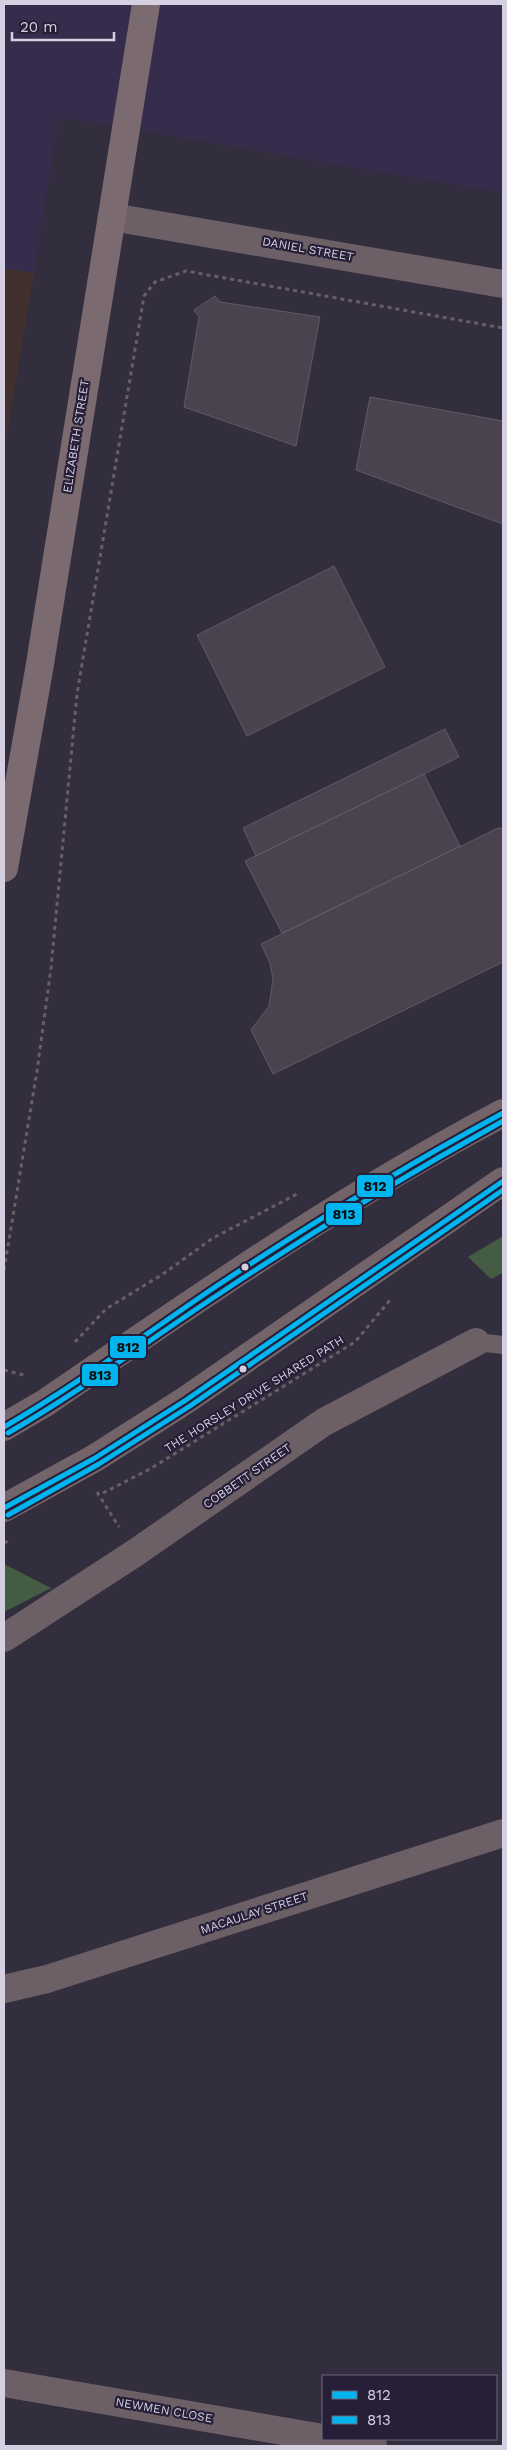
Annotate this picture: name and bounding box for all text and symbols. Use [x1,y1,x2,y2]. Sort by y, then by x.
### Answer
scale bar [12,10,115,42]
text: 20 m [20,18,58,36]
street label: DANIEL STREET [261,234,355,264]
street label: ELIZABETH STREET [60,378,92,494]
line badge: 812 [356,1174,394,1198]
text: 812 [363,1178,387,1194]
line badge: 813 [325,1202,363,1226]
text: 813 [332,1206,356,1222]
unlabelled marker [240,1262,250,1272]
street label: THE HORSLEY DRIVE SHARED PATH [162,1333,346,1455]
line badge: 812 [109,1335,147,1359]
text: 812 [116,1339,140,1355]
line badge: 813 [81,1363,119,1387]
unlabelled marker [238,1364,248,1374]
text: 813 [88,1367,112,1383]
street label: COBBETT STREET [200,1440,294,1512]
street label: MACAULAY STREET [198,1889,310,1937]
legend [322,2375,497,2440]
text: 812 [367,2386,391,2404]
street label: NEWMEN CLOSE [114,2395,214,2425]
text: 813 [367,2411,391,2429]

